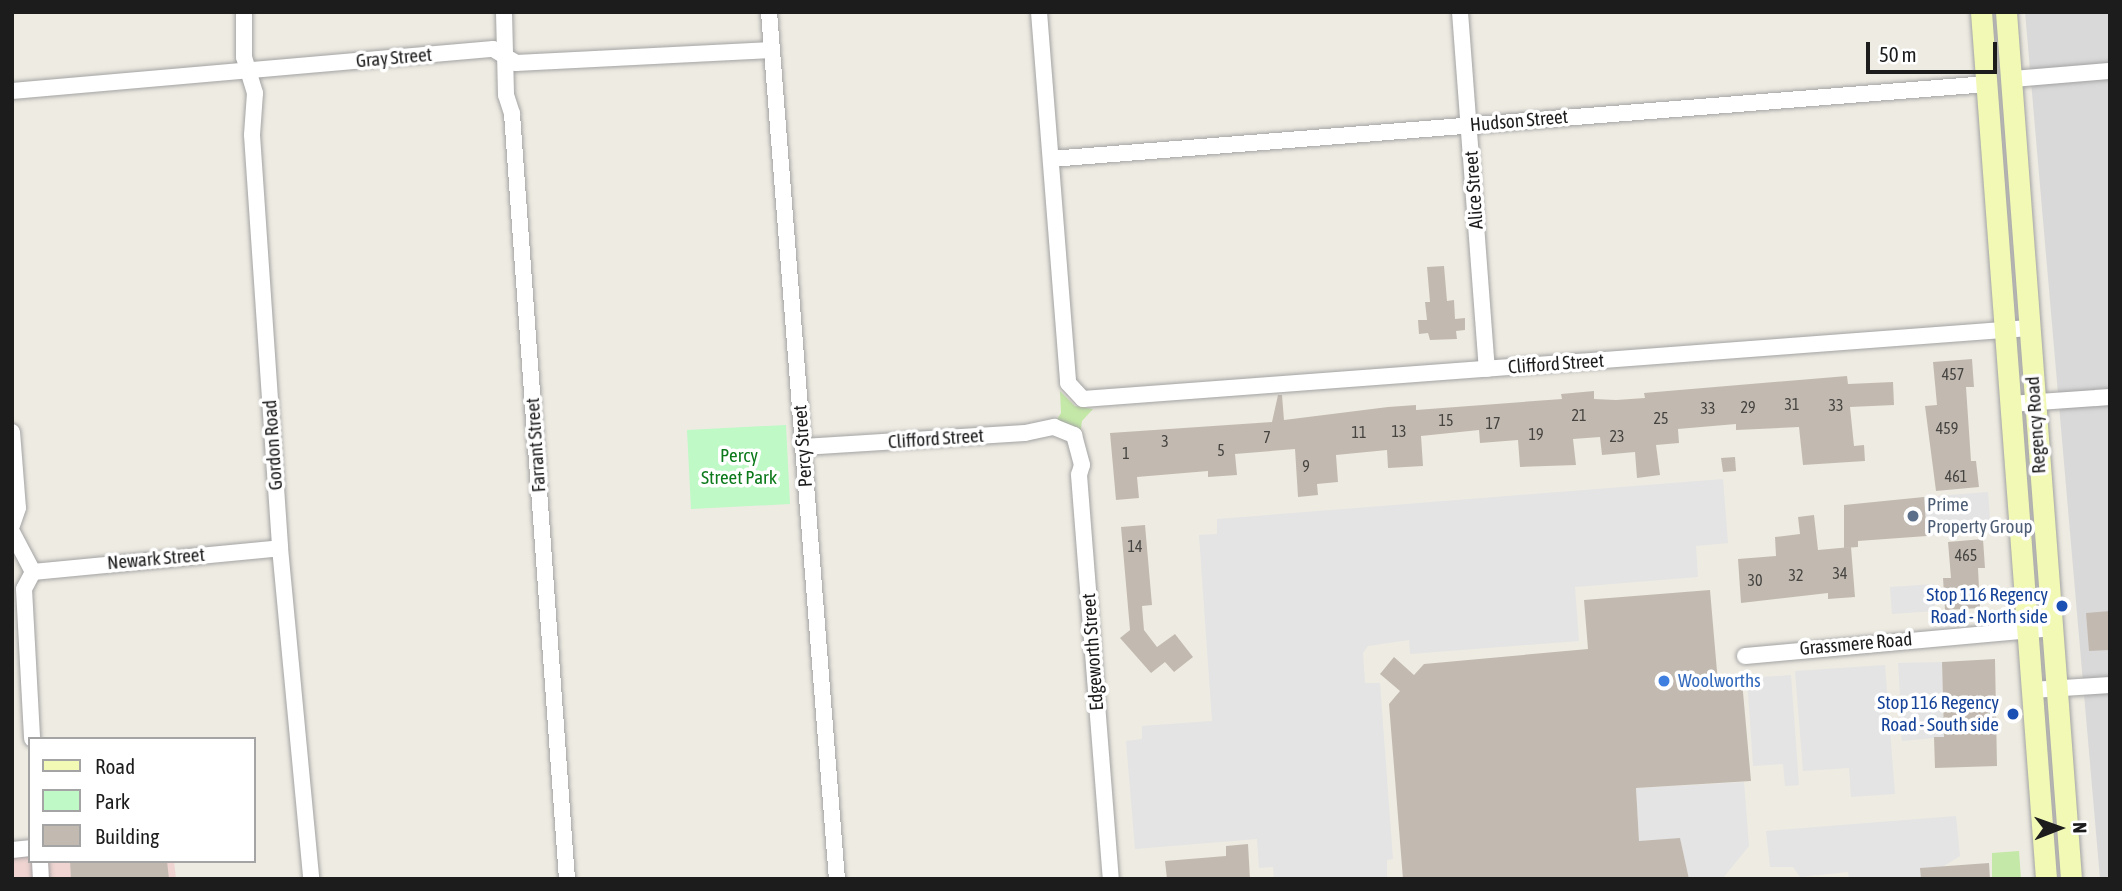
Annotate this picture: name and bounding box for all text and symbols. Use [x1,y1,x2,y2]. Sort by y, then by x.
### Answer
scale bar [1870,28,2001,72]
text: 50 m [1879,42,1917,66]
street label: Gray Street [355,43,433,73]
street label: Hudson Street [1469,105,1569,137]
street label: Alice Street [1460,150,1488,230]
street label: Clifford Street [1507,349,1605,379]
house number: 457 [1942,364,1964,384]
street label: Regency Road [2021,376,2051,474]
house number: 31 [1784,394,1800,414]
house number: 33 [1828,395,1844,415]
street label: Farrant Street [521,397,551,493]
house number: 29 [1740,397,1756,417]
house number: 33 [1700,398,1716,418]
street label: Gordon Road [258,399,288,491]
street label: Percy Street [789,404,817,488]
house number: 21 [1571,405,1587,425]
house number: 25 [1653,408,1669,428]
house number: 15 [1438,410,1454,430]
house number: 17 [1485,413,1501,433]
house number: 459 [1936,418,1958,438]
house number: 13 [1391,421,1407,441]
house number: 11 [1351,422,1367,442]
street label: Clifford Street [887,424,985,454]
house number: 19 [1528,424,1544,444]
house number: 23 [1609,426,1625,446]
house number: 7 [1263,427,1271,447]
house number: 3 [1161,431,1169,451]
house number: 5 [1217,440,1225,460]
house number: 1 [1122,443,1130,463]
park label: Percy Street Park [701,445,777,489]
house number: 9 [1302,456,1310,476]
house number: 461 [1945,466,1967,486]
place label: Prime Property Group [1927,494,2033,538]
marker: Prime Property Group [1905,508,1921,524]
house number: 14 [1127,536,1143,556]
street label: Newark Street [106,543,206,575]
house number: 465 [1955,545,1977,565]
house number: 34 [1832,563,1848,583]
house number: 32 [1788,565,1804,585]
house number: 30 [1747,570,1763,590]
place label: Stop 116 Regency Road - North side [1926,584,2048,628]
street label: Edgeworth Street [1078,592,1108,712]
marker: Stop 116 Regency Road - North side [2054,598,2070,614]
street label: Grassmere Road [1799,628,1913,660]
place label: Woolworths [1678,670,1761,692]
marker: Woolworths [1656,673,1672,689]
place label: Stop 116 Regency Road - South side [1877,692,1999,736]
marker: Stop 116 Regency Road - South side [2005,706,2021,722]
legend [28,737,256,863]
text: Road [95,754,135,778]
text: Park [95,789,130,813]
north arrow [2024,793,2094,863]
text: N [2069,822,2091,833]
text: Building [95,824,159,848]

